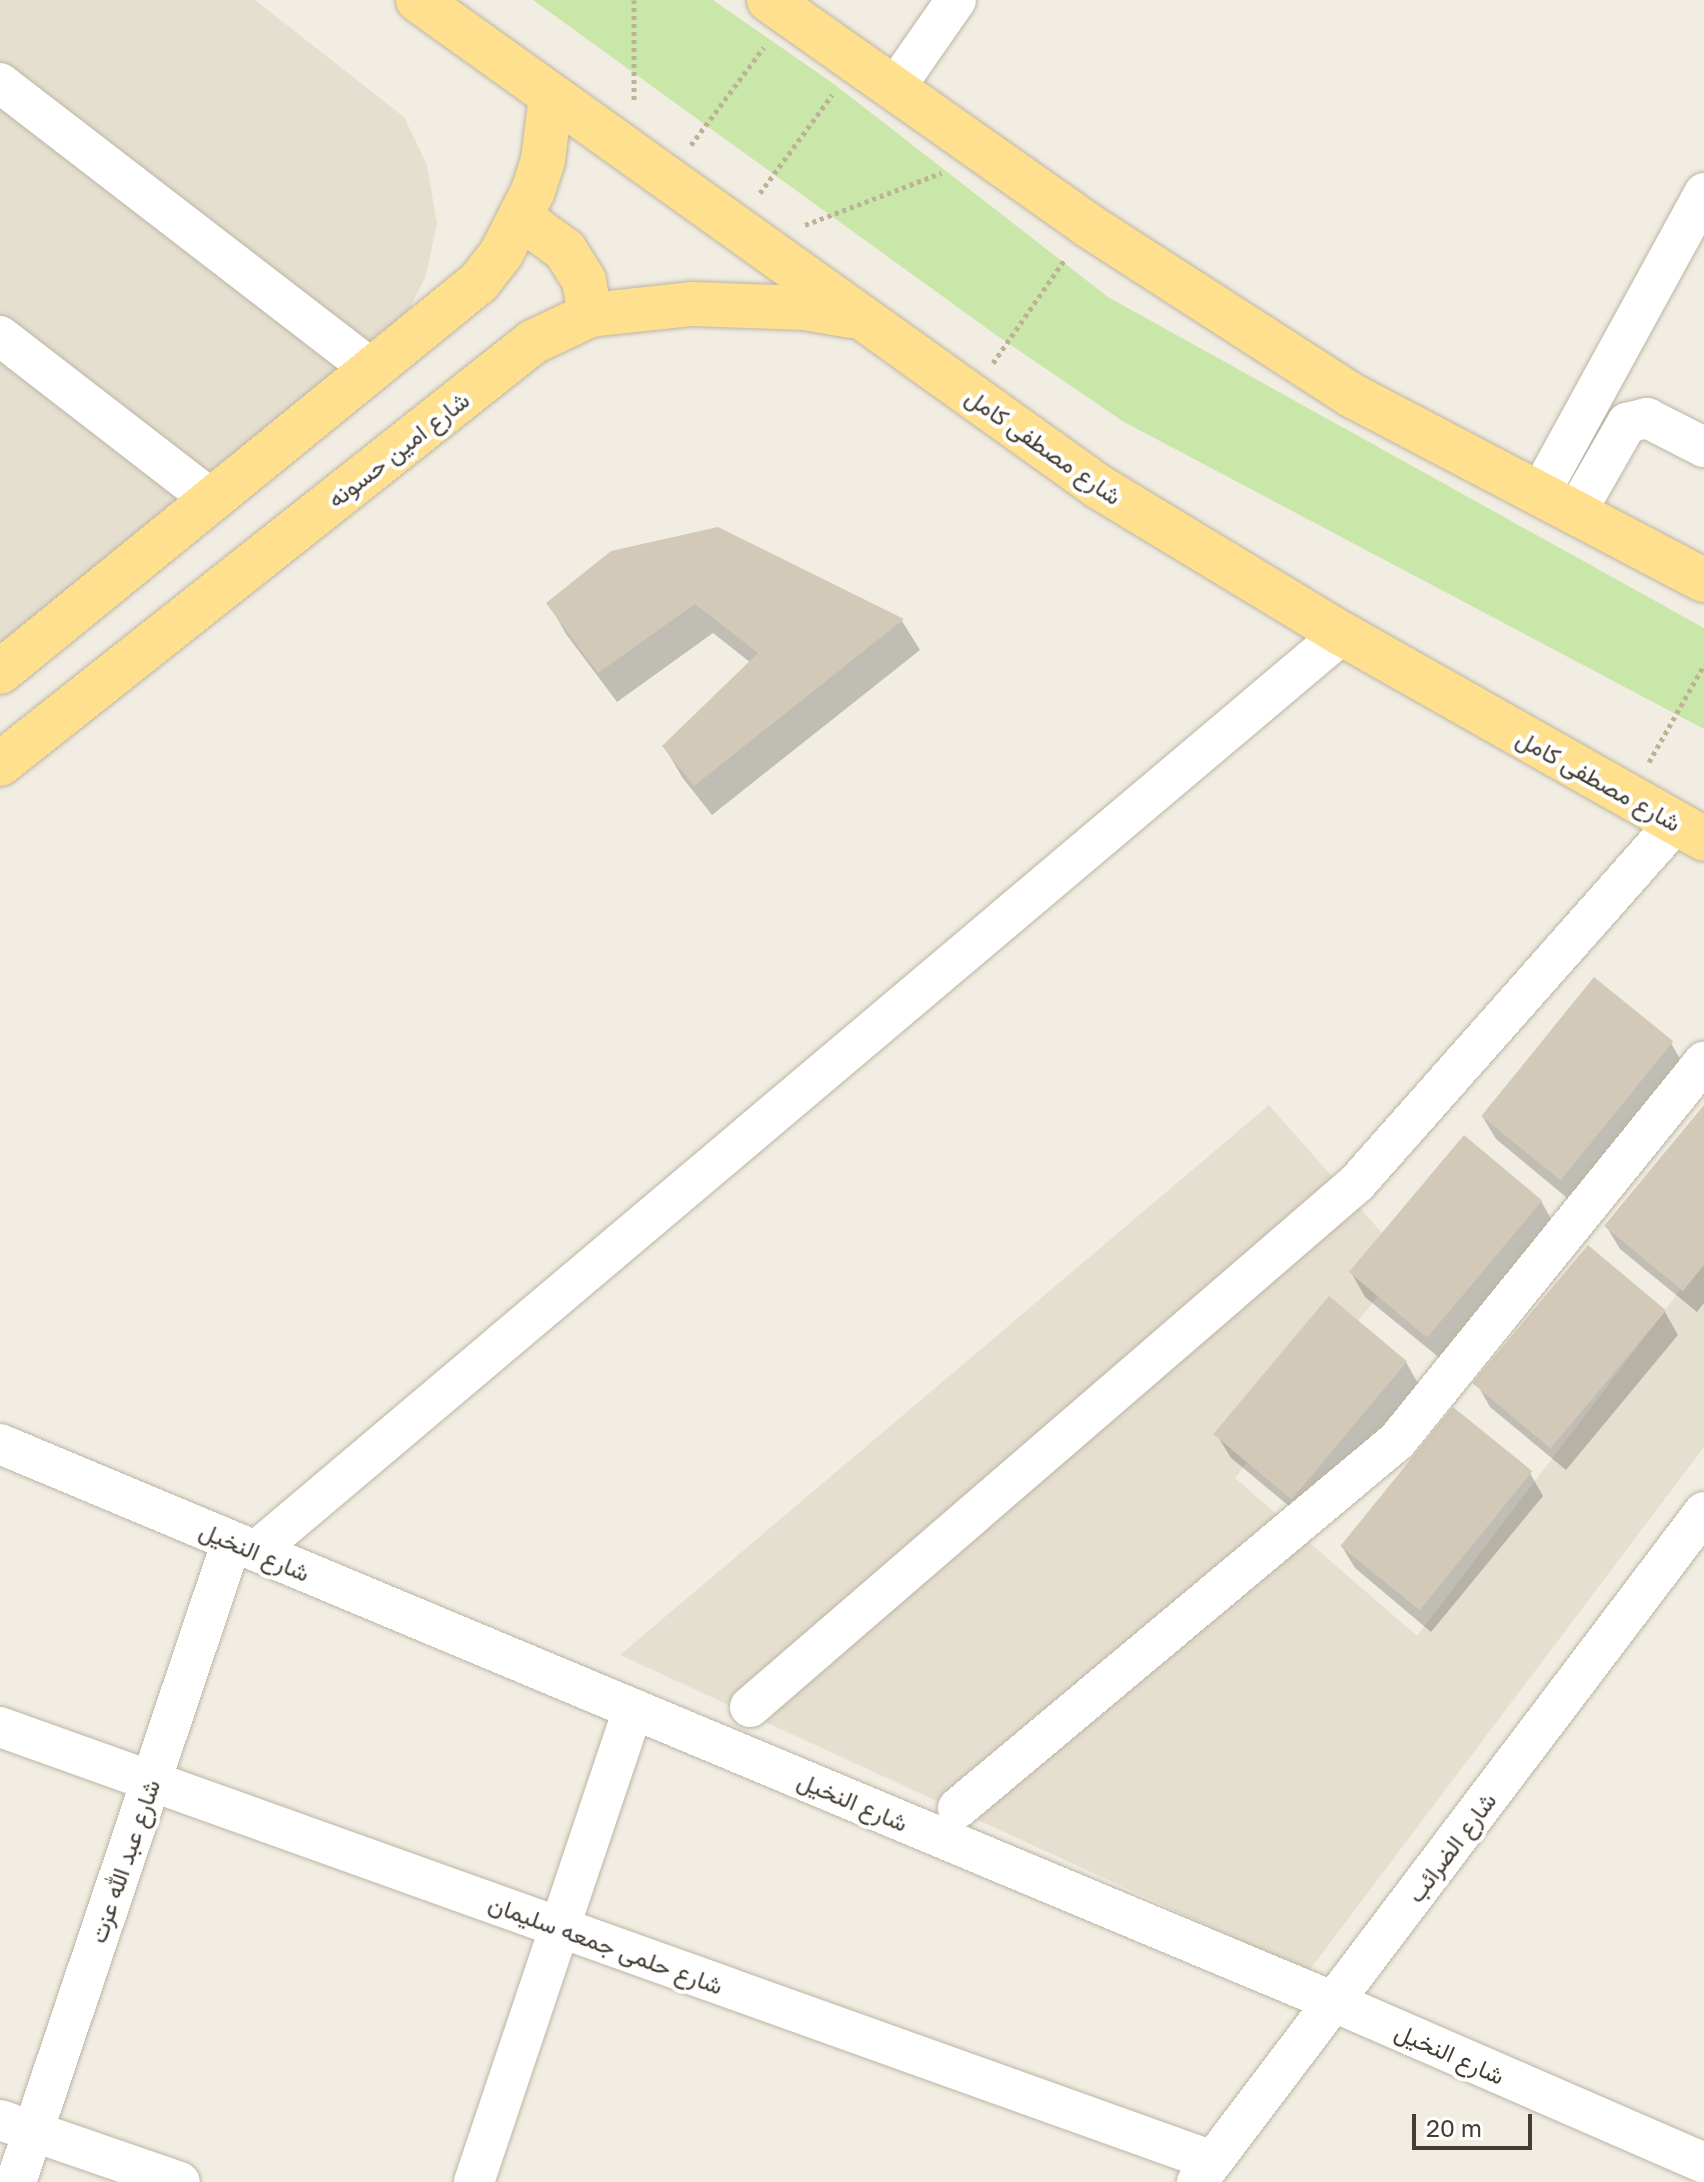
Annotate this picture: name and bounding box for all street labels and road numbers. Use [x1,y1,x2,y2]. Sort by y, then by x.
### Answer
street label: شارع مصطفى كامل [961,382,1127,510]
street label: شارع امين حسونه [321,385,475,513]
street label: شارع مصطفى كامل [1512,723,1686,837]
street label: شارع النخيل [196,1515,314,1587]
street label: شارع النخيل [794,1765,912,1837]
street label: شارع عبد الله عزت [83,1775,165,1947]
street label: شارع الضرائب [1400,1786,1502,1908]
street label: شارع حلمى جمعه سليمان [485,1888,727,2000]
street label: شارع النخيل [1391,2016,1509,2090]

